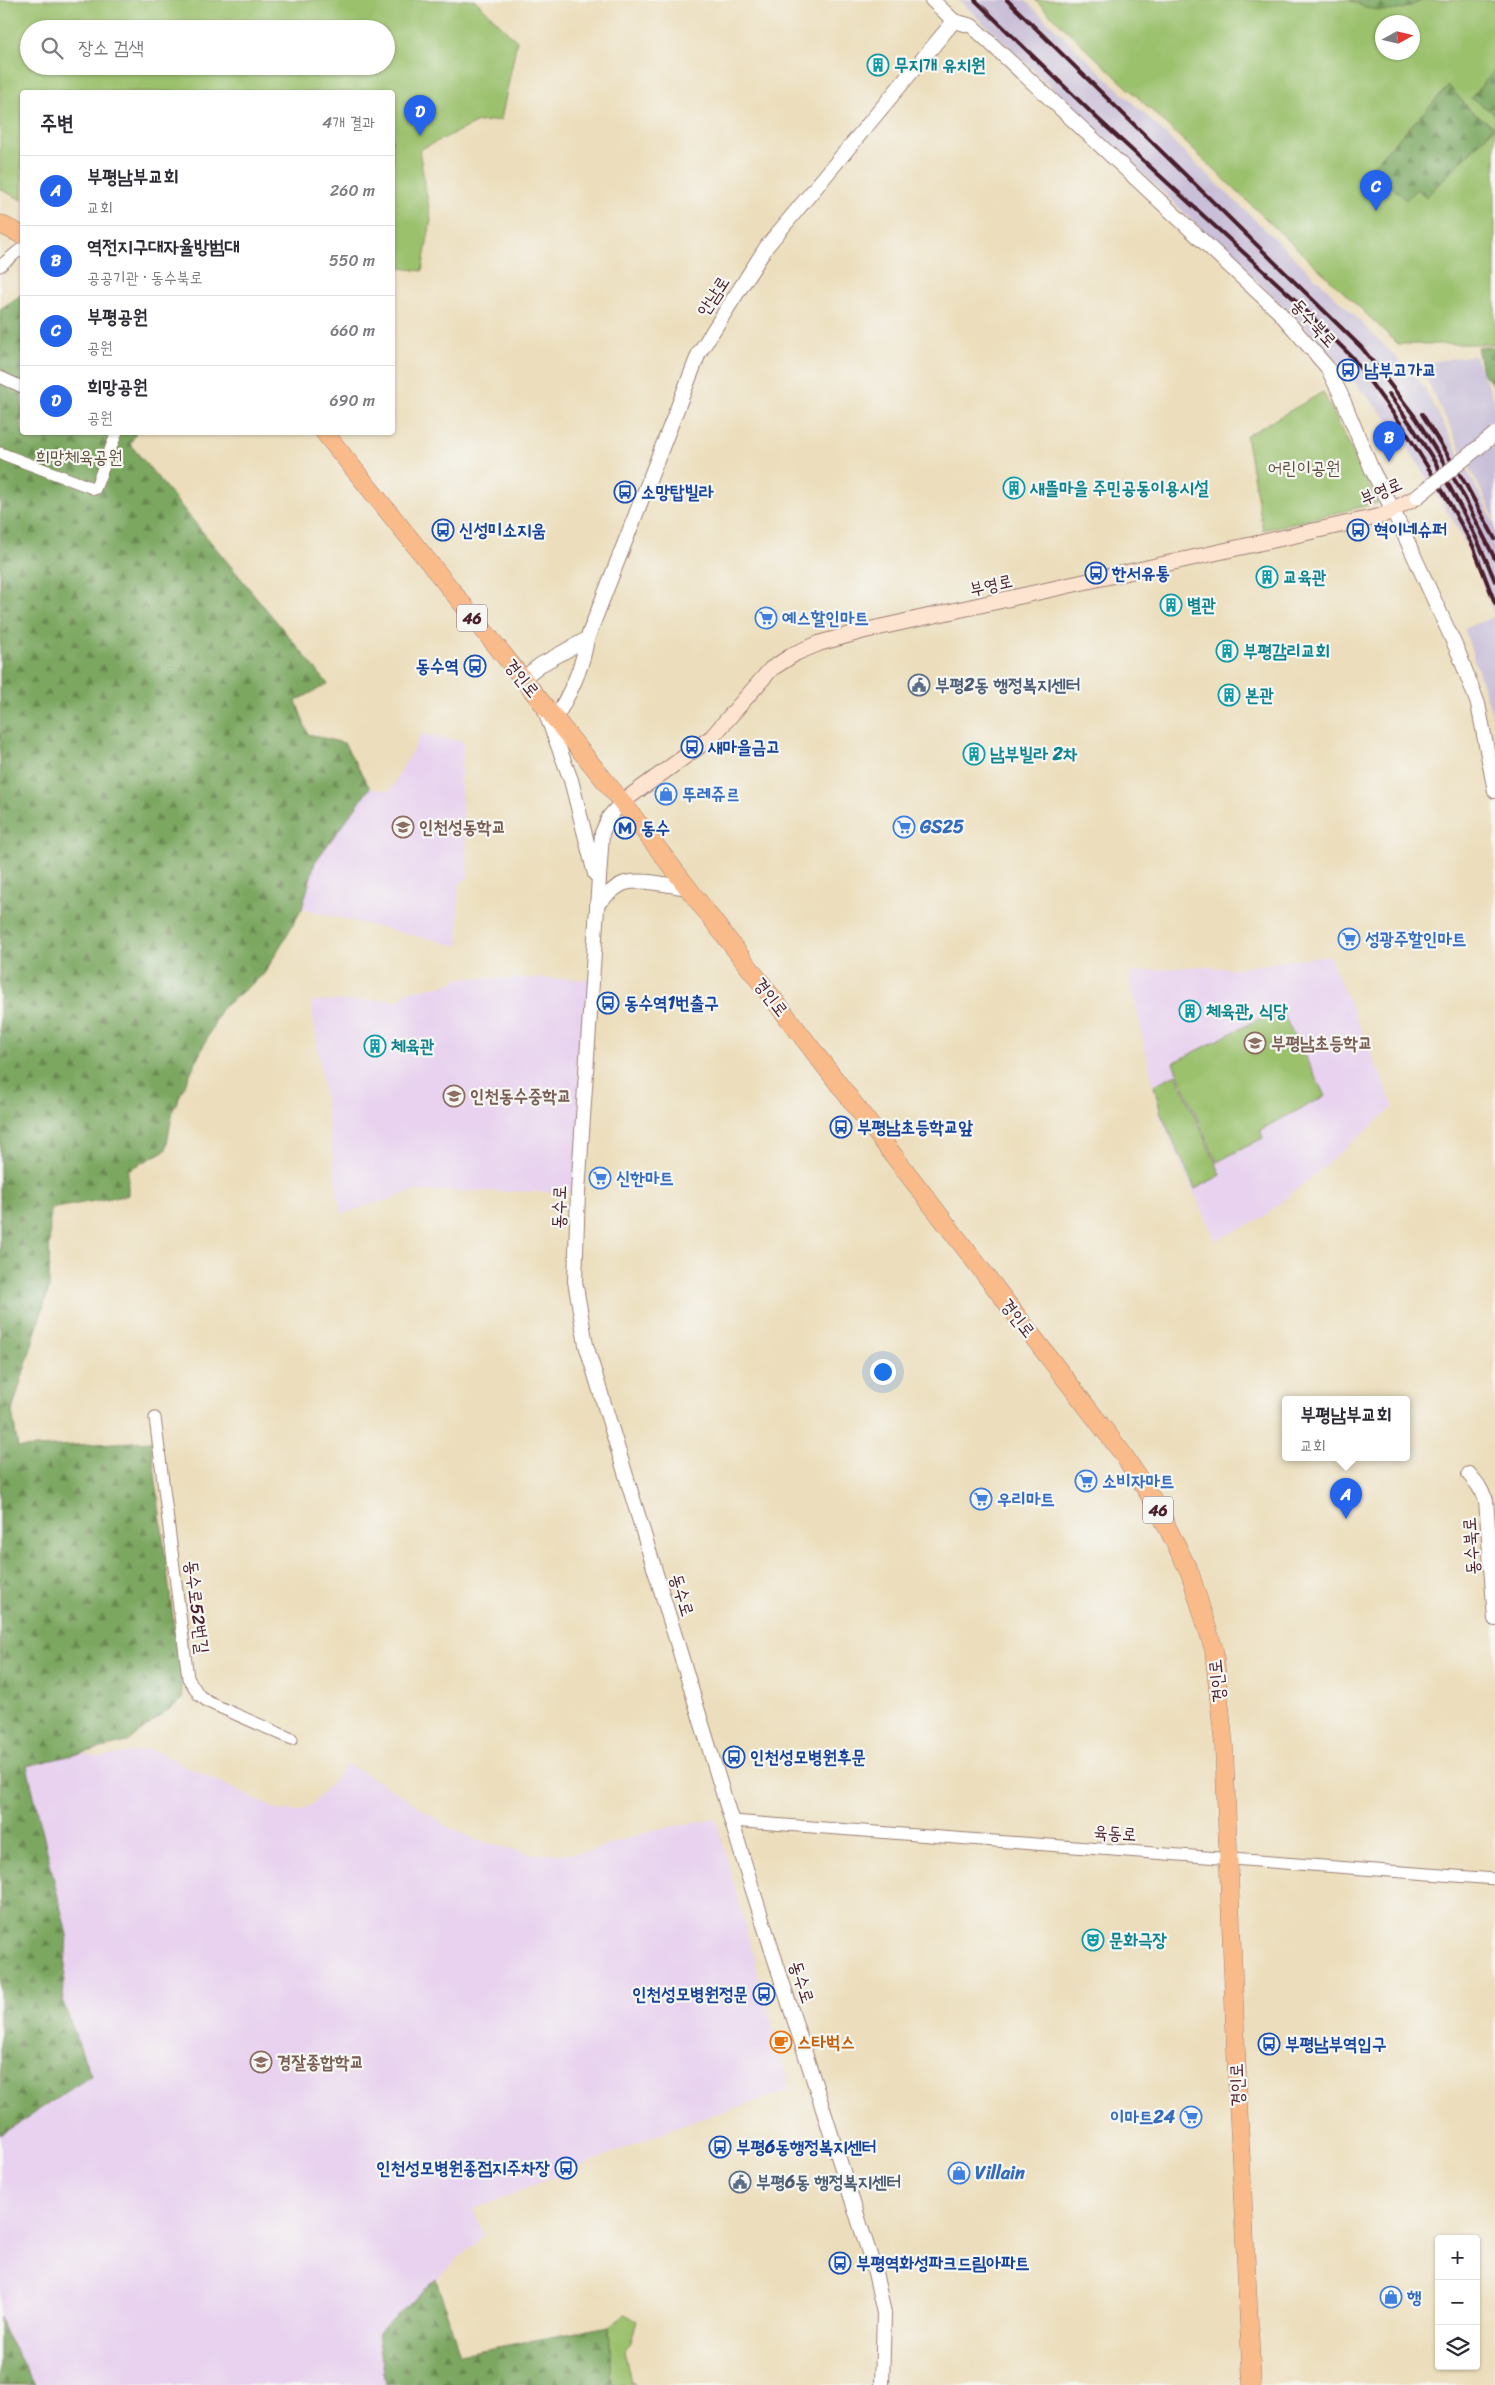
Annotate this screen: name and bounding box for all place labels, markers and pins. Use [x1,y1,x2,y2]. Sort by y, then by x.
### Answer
place label: 무지개 유치원 [894,49,986,81]
building icon: 무지개 유치원 [866,53,890,77]
pin: D [404,95,436,136]
pin: C [1360,170,1392,211]
place label: 남부고가교 [1364,354,1436,386]
bus stop icon: 남부고가교 [1336,358,1360,382]
pin: B [1373,421,1405,462]
place label: 새뜰마을 주민공동이용시설 [1029,472,1209,504]
place label: 소망탑빌라 [641,476,714,508]
building icon: 새뜰마을 주민공동이용시설 [1002,476,1026,500]
bus stop icon: 소망탑빌라 [613,480,637,504]
place label: 신성미소지움 [459,514,546,546]
place label: 혁이네슈퍼 [1374,514,1447,546]
bus stop icon: 신성미소지움 [431,518,455,542]
bus stop icon: 혁이네슈퍼 [1346,518,1370,542]
place label: 한서유통 [1111,557,1170,589]
bus stop icon: 한서유통 [1084,561,1108,585]
place label: 교육관 [1283,561,1327,593]
building icon: 교육관 [1255,565,1279,589]
place label: 별관 [1187,589,1216,621]
building icon: 별관 [1159,593,1183,617]
place label: 예스할인마트 [782,602,869,634]
supermarket icon: 예스할인마트 [754,606,778,630]
place label: 부평감리교회 [1243,635,1330,667]
building icon: 부평감리교회 [1215,639,1239,663]
place label: 동수역 [416,650,459,682]
bus stop icon: 동수역 [463,654,487,678]
place label: 부평2동 행정복지센터 [935,669,1080,701]
public building icon: 부평2동 행정복지센터 [907,673,931,697]
place label: 본관 [1245,679,1274,711]
building icon: 본관 [1217,683,1241,707]
place label: 새마을금고 [707,731,780,763]
bus stop icon: 새마을금고 [680,735,704,759]
place label: 남부빌라 2차 [990,738,1078,770]
building icon: 남부빌라 2차 [962,742,986,766]
place label: 뚜레쥬르 [682,778,740,810]
shop icon: 뚜레쥬르 [654,782,678,806]
place label: 인천성동학교 [419,811,506,843]
place label: GS25 [919,811,964,843]
place label: 동수 [641,812,670,844]
school or university icon: 인천성동학교 [391,815,415,839]
supermarket icon: GS25 [892,815,916,839]
metro station icon: 동수 [613,816,637,840]
place label: 성광주할인마트 [1365,923,1466,955]
supermarket icon: 성광주할인마트 [1337,927,1361,951]
place label: 동수역1번출구 [624,987,719,1019]
bus stop icon: 동수역1번출구 [596,991,620,1015]
place label: 체육관, 식당 [1206,995,1288,1027]
building icon: 체육관, 식당 [1178,999,1202,1023]
place label: 부평남초등학교 [1271,1027,1372,1059]
place label: 체육관 [391,1030,435,1062]
school or university icon: 부평남초등학교 [1243,1031,1267,1055]
building icon: 체육관 [363,1034,387,1058]
place label: 인천동수중학교 [470,1080,571,1112]
school or university icon: 인천동수중학교 [442,1084,466,1108]
place label: 부평남초등학교앞 [857,1111,973,1143]
bus stop icon: 부평남초등학교앞 [829,1115,853,1139]
place label: 신한마트 [616,1162,674,1194]
supermarket icon: 신한마트 [588,1166,612,1190]
place label: 소비자마트 [1102,1465,1174,1497]
supermarket icon: 소비자마트 [1074,1469,1098,1493]
pin: A [1330,1478,1362,1519]
place label: 우리마트 [997,1483,1055,1515]
supermarket icon: 우리마트 [969,1487,993,1511]
place label: 인천성모병원후문 [750,1741,866,1773]
bus stop icon: 인천성모병원후문 [722,1745,746,1769]
place label: 문화극장 [1109,1924,1167,1956]
theatre icon: 문화극장 [1081,1928,1105,1952]
place label: 인천성모병원정문 [632,1978,748,2010]
bus stop icon: 인천성모병원정문 [752,1982,776,2006]
place label: 스타벅스 [797,2026,855,2058]
place label: 부평남부역입구 [1285,2028,1386,2060]
cafe icon: 스타벅스 [769,2030,793,2054]
bus stop icon: 부평남부역입구 [1257,2032,1281,2056]
place label: 경잘종합학교 [277,2046,364,2078]
school or university icon: 경잘종합학교 [249,2050,273,2074]
place label: 이마트24 [1110,2101,1176,2133]
supermarket icon: 이마트24 [1179,2105,1203,2129]
place label: 부평6동행정복지센터 [736,2131,877,2163]
bus stop icon: 부평6동행정복지센터 [708,2135,732,2159]
place label: 인천성모병원종점지주차장 [376,2152,551,2184]
bus stop icon: 인천성모병원종점지주차장 [554,2156,578,2180]
place label: Villain [975,2157,1025,2189]
shop icon: Villain [947,2161,971,2185]
place label: 부평6동 행정복지센터 [756,2166,901,2198]
public building icon: 부평6동 행정복지센터 [728,2170,752,2194]
place label: 부평역화성파크드림아파트 [856,2247,1030,2279]
bus stop icon: 부평역화성파크드림아파트 [828,2251,852,2275]
place label: 행 [1406,2281,1421,2313]
shop icon: 행 [1379,2285,1403,2309]

